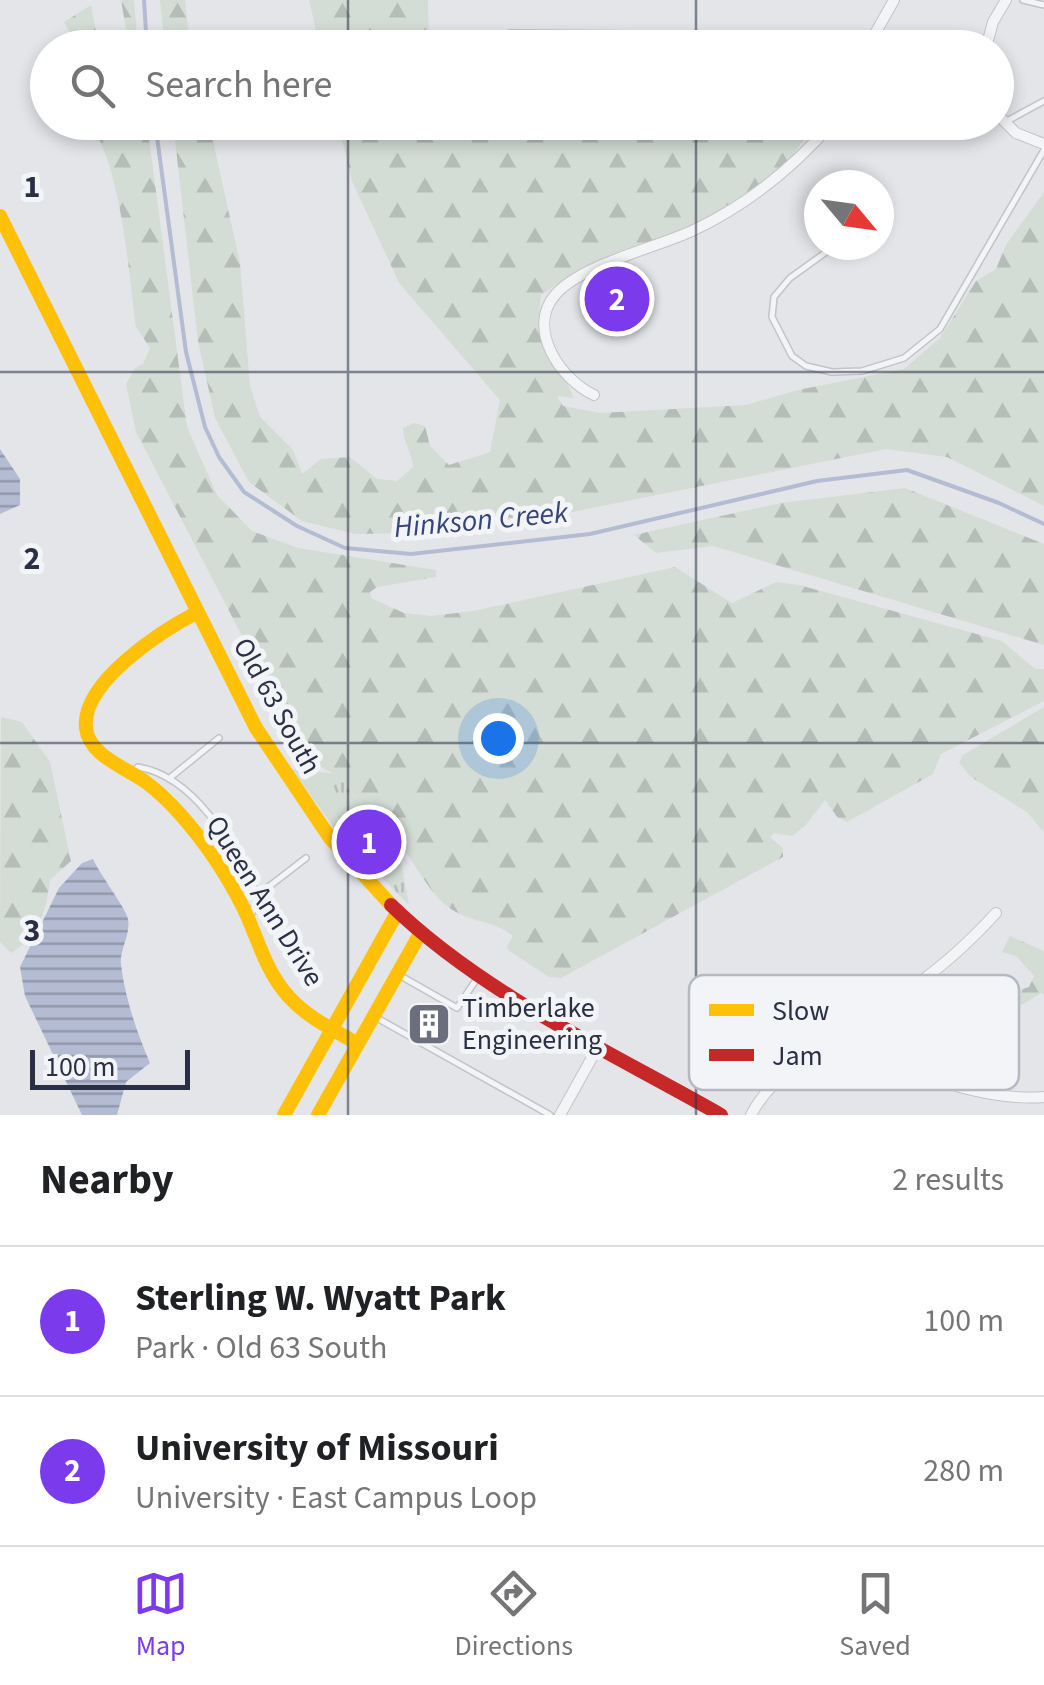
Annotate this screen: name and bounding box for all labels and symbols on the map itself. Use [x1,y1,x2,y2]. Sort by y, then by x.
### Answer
text: 1 [24,164,40,210]
north arrow [804,170,894,260]
pin: 2 [584,262,650,336]
water label: Hinkson Creek [392,491,571,549]
text: 2 [24,536,40,582]
street label: Old 63 South [223,631,331,781]
your location [473,713,524,764]
pin: 1 [336,804,402,880]
street label: Queen Ann Drive [196,808,334,994]
text: 3 [24,908,40,954]
legend [689,975,1019,1090]
place label: Timberlake Engineering [462,988,602,1060]
text: Slow [772,991,829,1031]
building icon: Timberlake Engineering [406,1001,452,1047]
text: Jam [772,1036,823,1076]
scale bar [30,1045,190,1090]

